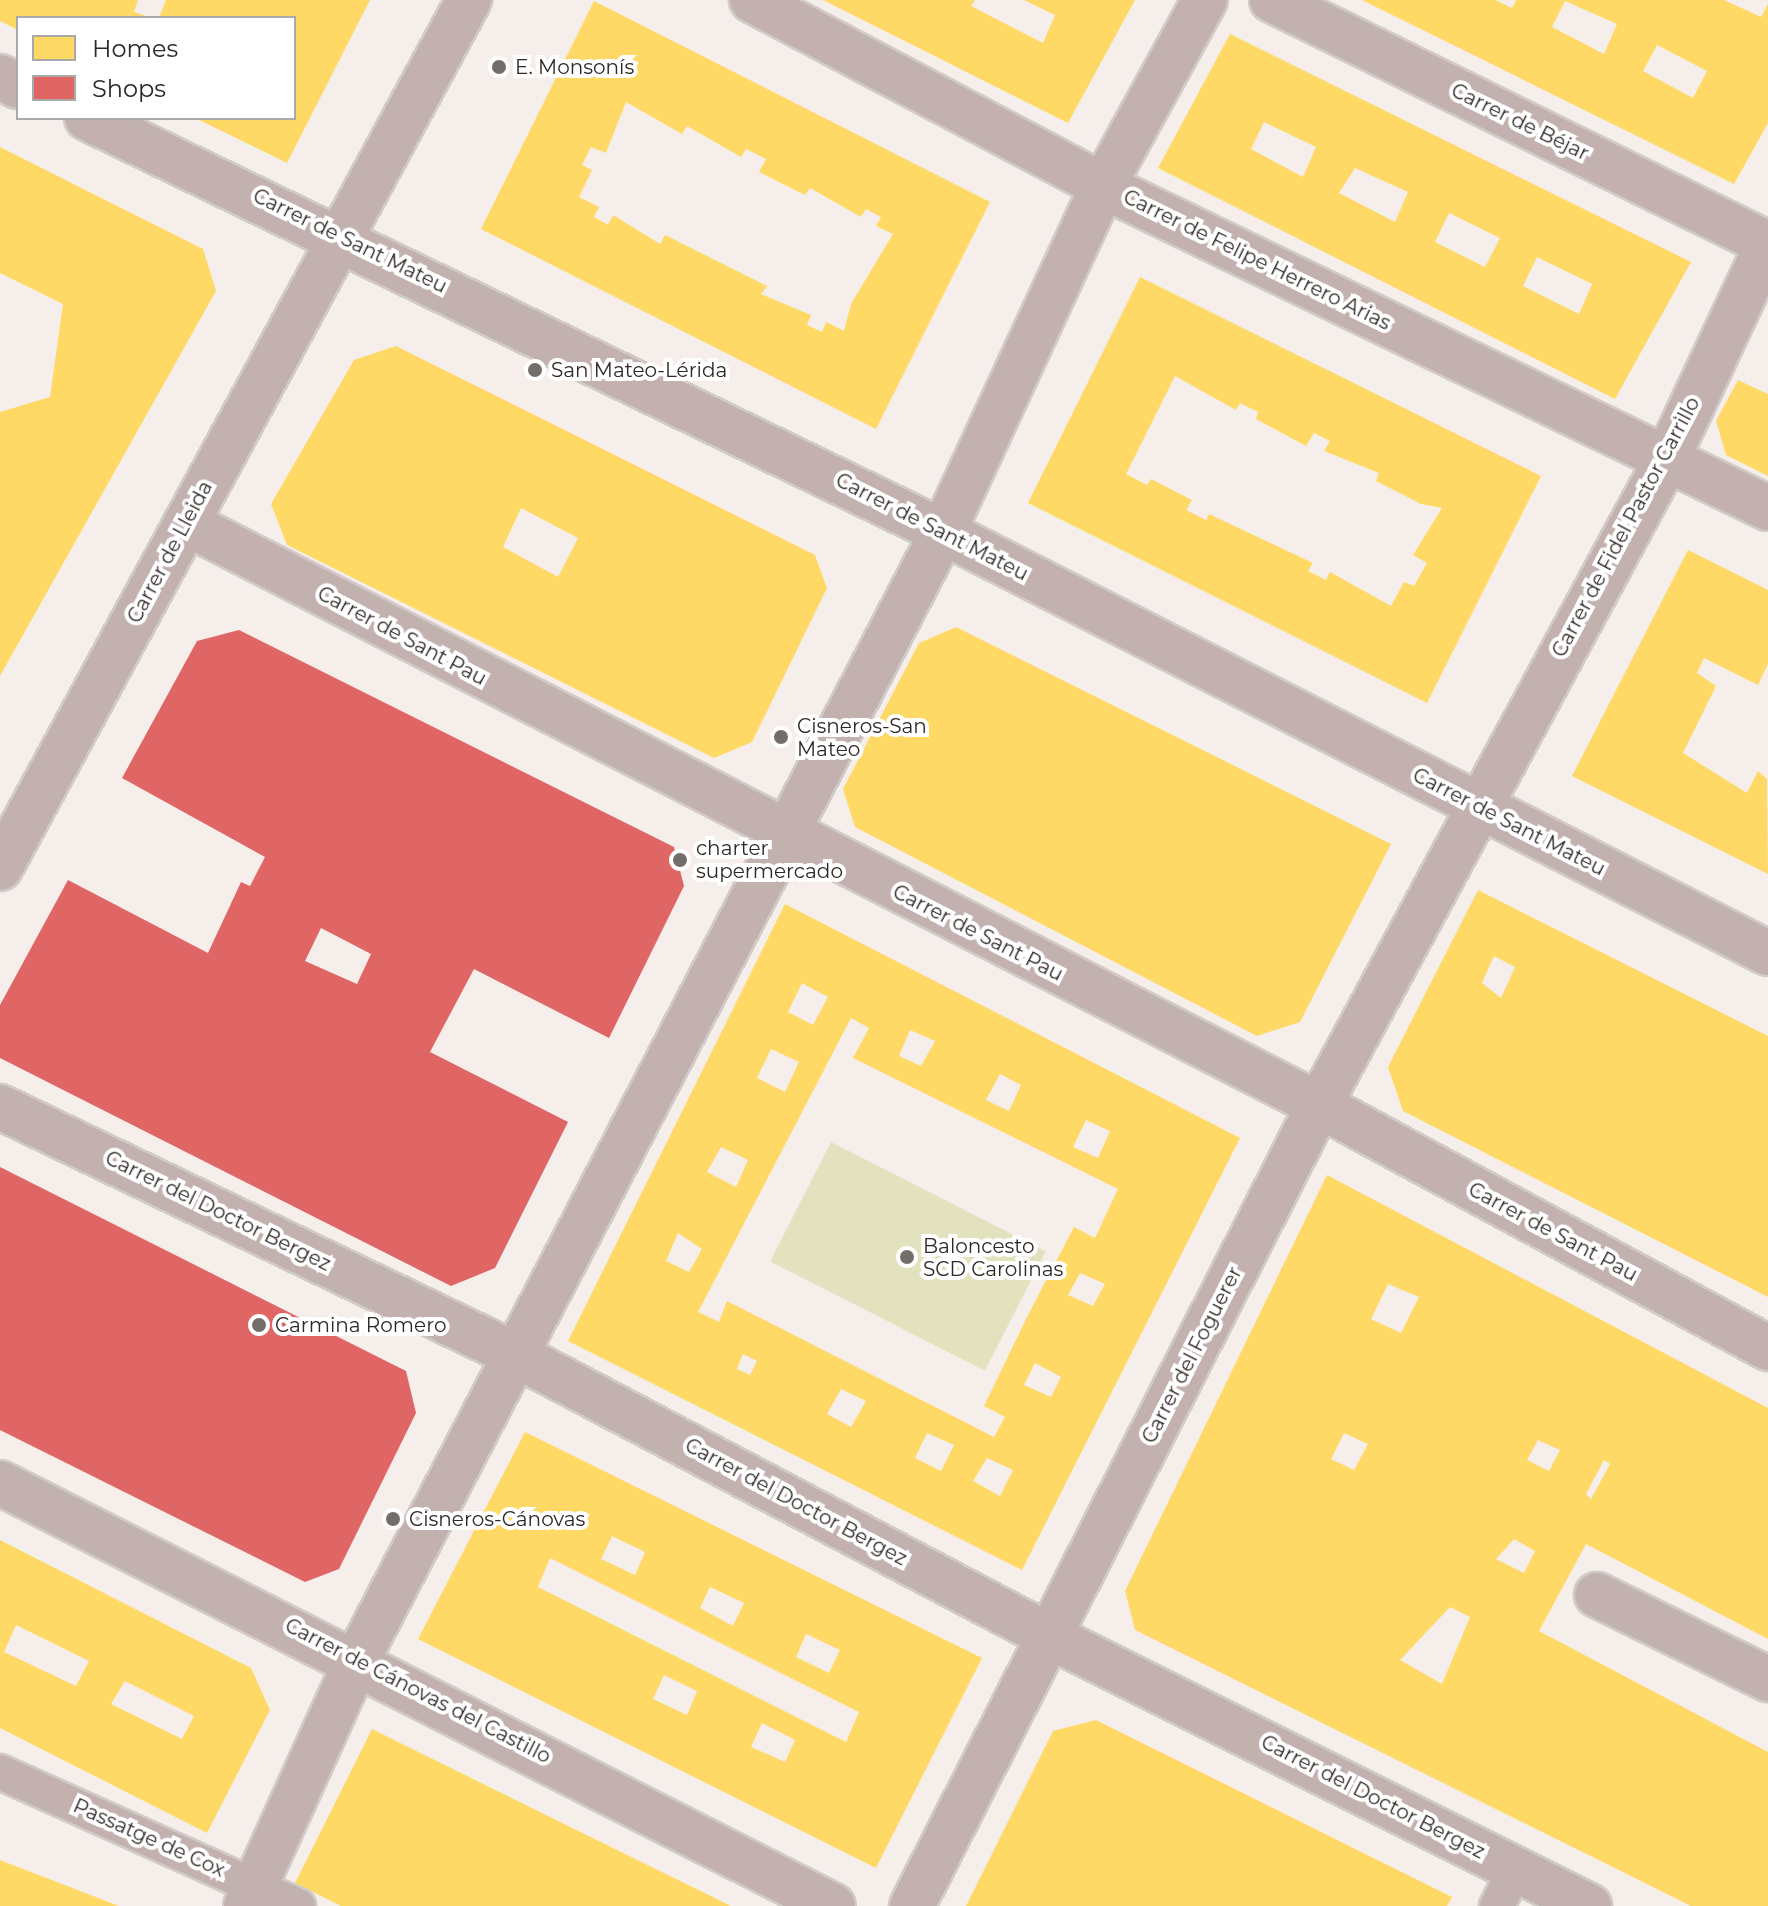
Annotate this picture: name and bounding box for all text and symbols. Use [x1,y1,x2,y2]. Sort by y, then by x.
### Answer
legend [16,16,296,120]
text: Homes [92,34,178,63]
place label: E. Monsonís [515,55,634,79]
marker: E. Monsonís [490,58,508,76]
text: Shops [92,74,166,103]
street label: Carrer de Béjar [1447,78,1593,166]
street label: Carrer de Sant Mateu [249,184,451,298]
street label: Carrer de Felipe Herrero Arias [1119,185,1395,335]
place label: San Mateo-Lérida [551,358,727,382]
marker: San Mateo-Lérida [526,361,544,379]
street label: Carrer de Fidel Pastor Carrillo [1547,393,1705,661]
street label: Carrer de Sant Mateu [832,468,1032,586]
street label: Carrer de Lleida [122,477,218,627]
street label: Carrer de Sant Pau [313,581,491,691]
place label: Cisneros-San Mateo [797,714,927,761]
marker: Cisneros-San Mateo [772,728,790,746]
street label: Carrer de Sant Mateu [1409,763,1609,881]
place label: charter supermercado [696,836,843,883]
marker: charter supermercado [671,851,689,869]
street label: Carrer de Sant Pau [889,880,1067,986]
street label: Carrer del Doctor Bergez [101,1146,335,1276]
street label: Carrer de Sant Pau [1464,1177,1642,1287]
place label: Baloncesto SCD Carolinas [923,1234,1063,1281]
marker: Baloncesto SCD Carolinas [898,1248,916,1266]
street label: Carrer del Foguerer [1137,1263,1247,1447]
place label: Carmina Romero [275,1313,446,1337]
marker: Carmina Romero [250,1316,268,1334]
street label: Carrer del Doctor Bergez [681,1433,911,1571]
place label: Cisneros-Cánovas [409,1507,585,1531]
marker: Cisneros-Cánovas [384,1510,402,1528]
street label: Carrer de Cánovas del Castillo [281,1613,555,1769]
street label: Carrer del Doctor Bergez [1257,1730,1489,1864]
street label: Passatge de Cox [69,1794,229,1882]

